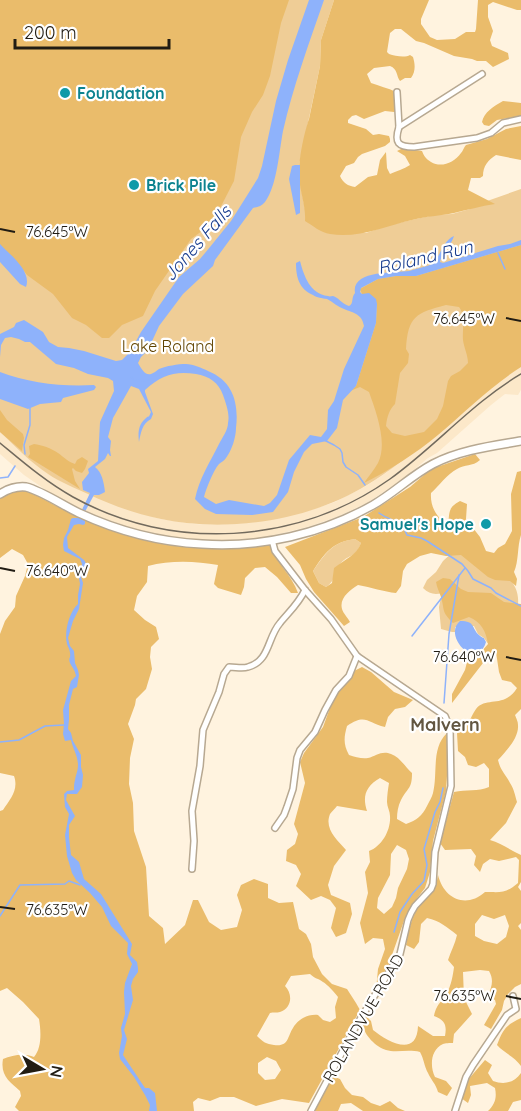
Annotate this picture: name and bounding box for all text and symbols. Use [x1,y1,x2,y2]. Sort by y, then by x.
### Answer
scale bar [15,12,170,50]
text: 200 m [24,21,77,44]
place label: Foundation [77,83,165,103]
marker: Foundation [58,86,72,100]
place label: Brick Pile [146,175,216,195]
marker: Brick Pile [127,178,141,192]
water label: Jones Falls [158,199,237,285]
text: 76.645°W [26,222,88,241]
water label: Roland Run [375,235,475,279]
text: 76.645°W [433,309,495,328]
park label: Lake Roland [122,336,214,356]
place label: Samuel's Hope [360,514,474,534]
marker: Samuel's Hope [479,517,493,531]
text: 76.640°W [26,561,89,580]
text: 76.640°W [433,647,496,666]
district label: Malvern [410,713,480,736]
text: 76.635°W [26,900,88,919]
street label: ROLANDVUE ROAD [318,950,408,1086]
text: 76.635°W [433,986,495,1005]
north arrow [12,1039,72,1099]
text: N [46,1064,68,1079]

